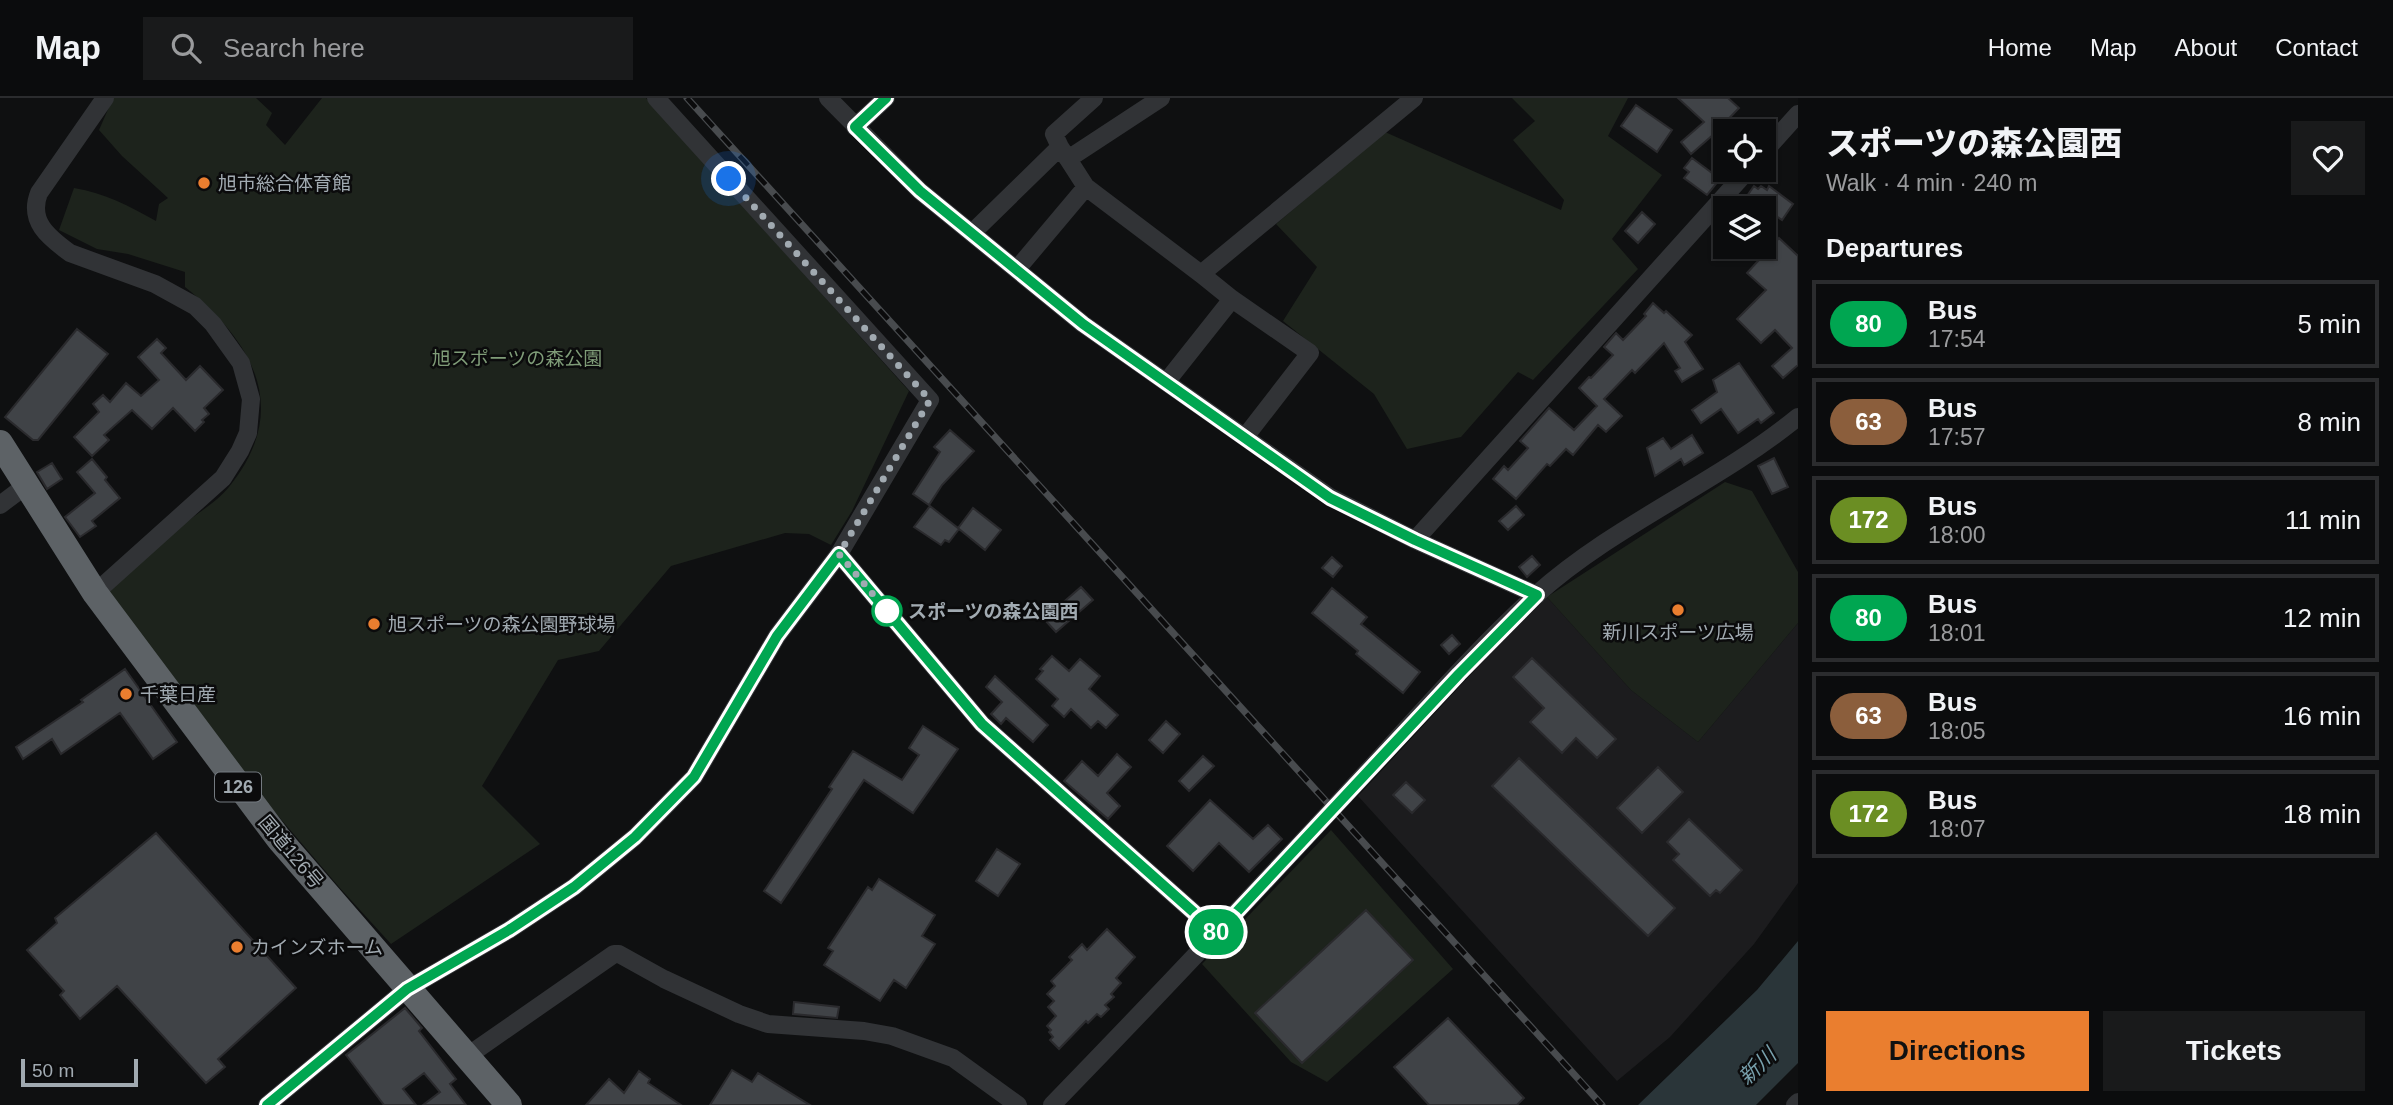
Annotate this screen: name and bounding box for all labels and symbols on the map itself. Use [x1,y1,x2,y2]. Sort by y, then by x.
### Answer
your location [711,161,746,196]
place label: 旭市総合体育館 [218,173,351,194]
marker: 旭市総合体育館 [196,175,212,191]
park label: 旭スポーツの森公園 [432,348,602,369]
marker: スポーツの森公園西 [872,596,902,626]
place label: スポーツの森公園西 [908,601,1079,622]
marker: 新川スポーツ広場 [1670,602,1686,618]
place label: 旭スポーツの森公園野球場 [388,614,616,635]
marker: 旭スポーツの森公園野球場 [366,616,382,632]
place label: 新川スポーツ広場 [1602,622,1754,643]
place label: 千葉日産 [140,684,216,705]
marker: 千葉日産 [118,686,134,702]
road number: 126 [215,772,261,802]
street label: 国道126号 [254,811,328,893]
line badge: 80 [1184,909,1248,955]
place label: カインズホーム [251,937,383,958]
marker: カインズホーム [229,939,245,955]
water label: 新川 [1734,1042,1782,1089]
scale bar [21,1056,138,1088]

